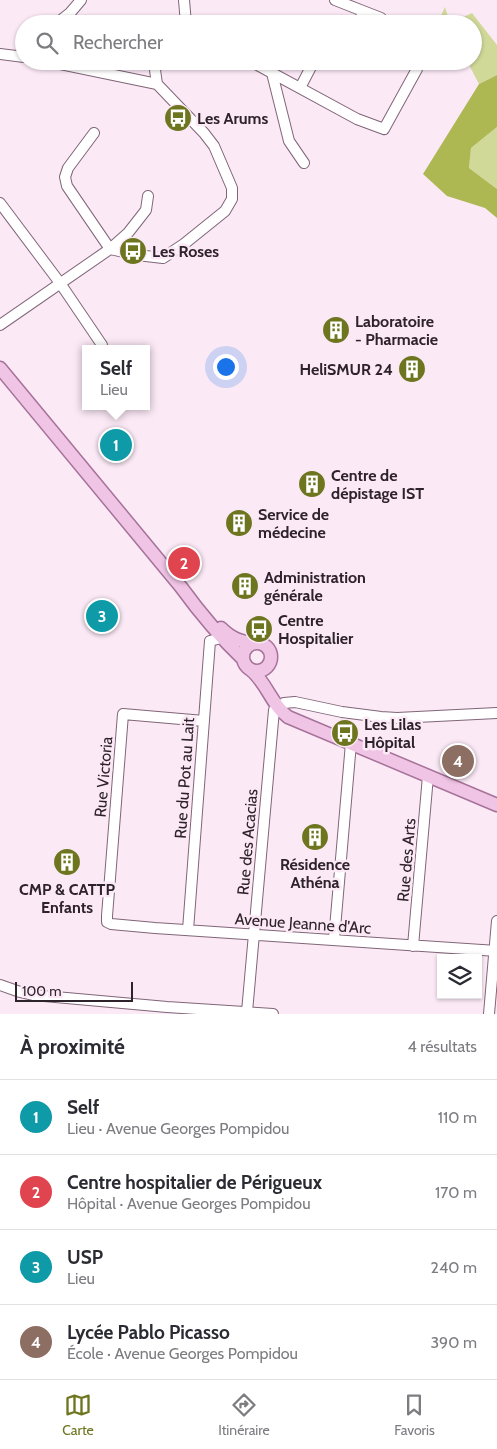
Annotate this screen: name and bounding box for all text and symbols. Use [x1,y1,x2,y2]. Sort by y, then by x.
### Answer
search box [15,15,482,70]
icon: search [33,29,61,57]
text: Rechercher [73,31,163,54]
bus stop icon: Les Arums [163,103,193,133]
place label: Les Arums [197,109,269,128]
bus stop icon: Les Roses [118,236,148,266]
place label: Les Roses [152,242,219,261]
place label: Laboratoire - Pharmacie [355,312,438,349]
building icon: Laboratoire - Pharmacie [321,315,351,345]
popup [82,345,150,410]
your location [213,354,239,380]
building icon: HeliSMUR 24 [397,354,427,384]
text: Self [100,357,132,380]
place label: HeliSMUR 24 [299,360,393,379]
text: Lieu [100,380,128,399]
pin: 1 [100,426,132,464]
place label: Centre de dépistage IST [331,466,424,503]
building icon: Centre de dépistage IST [297,469,327,499]
place label: Service de médecine [258,505,329,542]
building icon: Service de médecine [224,508,254,538]
pin: 2 [168,544,200,582]
place label: Administration générale [264,568,366,605]
building icon: Administration générale [230,571,260,601]
pin: 3 [86,597,118,635]
place label: Centre Hospitalier [278,611,354,648]
bus stop icon: Centre Hospitalier [244,614,274,644]
place label: Les Lilas Hôpital [364,715,422,752]
street label: Rue du Pot au Lait [171,716,198,839]
bus stop icon: Les Lilas Hôpital [330,718,360,748]
street label: Rue Victoria [91,736,117,818]
pin: 4 [442,742,474,780]
street label: Rue des Acacias [233,788,262,896]
street label: Rue des Arts [393,817,420,903]
building icon: Résidence Athéna [300,822,330,852]
building icon: CMP & CATTP Enfants [52,847,82,877]
place label: Résidence Athéna [280,855,350,892]
place label: CMP & CATTP Enfants [19,880,115,917]
street label: Avenue Jeanne d'Arc [234,909,372,938]
map controls [437,954,482,999]
button: layers [437,954,482,999]
scale bar [15,979,132,1002]
text: 100 m [22,982,62,1000]
text: À proximité [20,1034,125,1059]
text: 4 résultats [407,1037,477,1056]
text: Self [67,1096,99,1119]
text: 1 [33,1108,39,1127]
text: 110 m [438,1108,477,1127]
text: Lieu · Avenue Georges Pompidou [67,1119,289,1138]
text: Centre hospitalier de Périgueux [67,1171,322,1194]
text: 2 [32,1183,40,1202]
text: 170 m [435,1183,477,1202]
text: Hôpital · Avenue Georges Pompidou [67,1194,311,1213]
text: USP [67,1246,103,1269]
text: 3 [32,1258,40,1277]
text: 240 m [431,1258,477,1277]
text: Lieu [67,1269,95,1288]
text: Lycée Pablo Picasso [67,1321,230,1344]
text: 4 [31,1333,41,1352]
text: 390 m [430,1333,477,1352]
text: École · Avenue Georges Pompidou [67,1344,298,1363]
tab: Carte [62,1391,94,1439]
tab: Itinéraire [218,1391,270,1439]
tab: Favoris [394,1391,435,1439]

